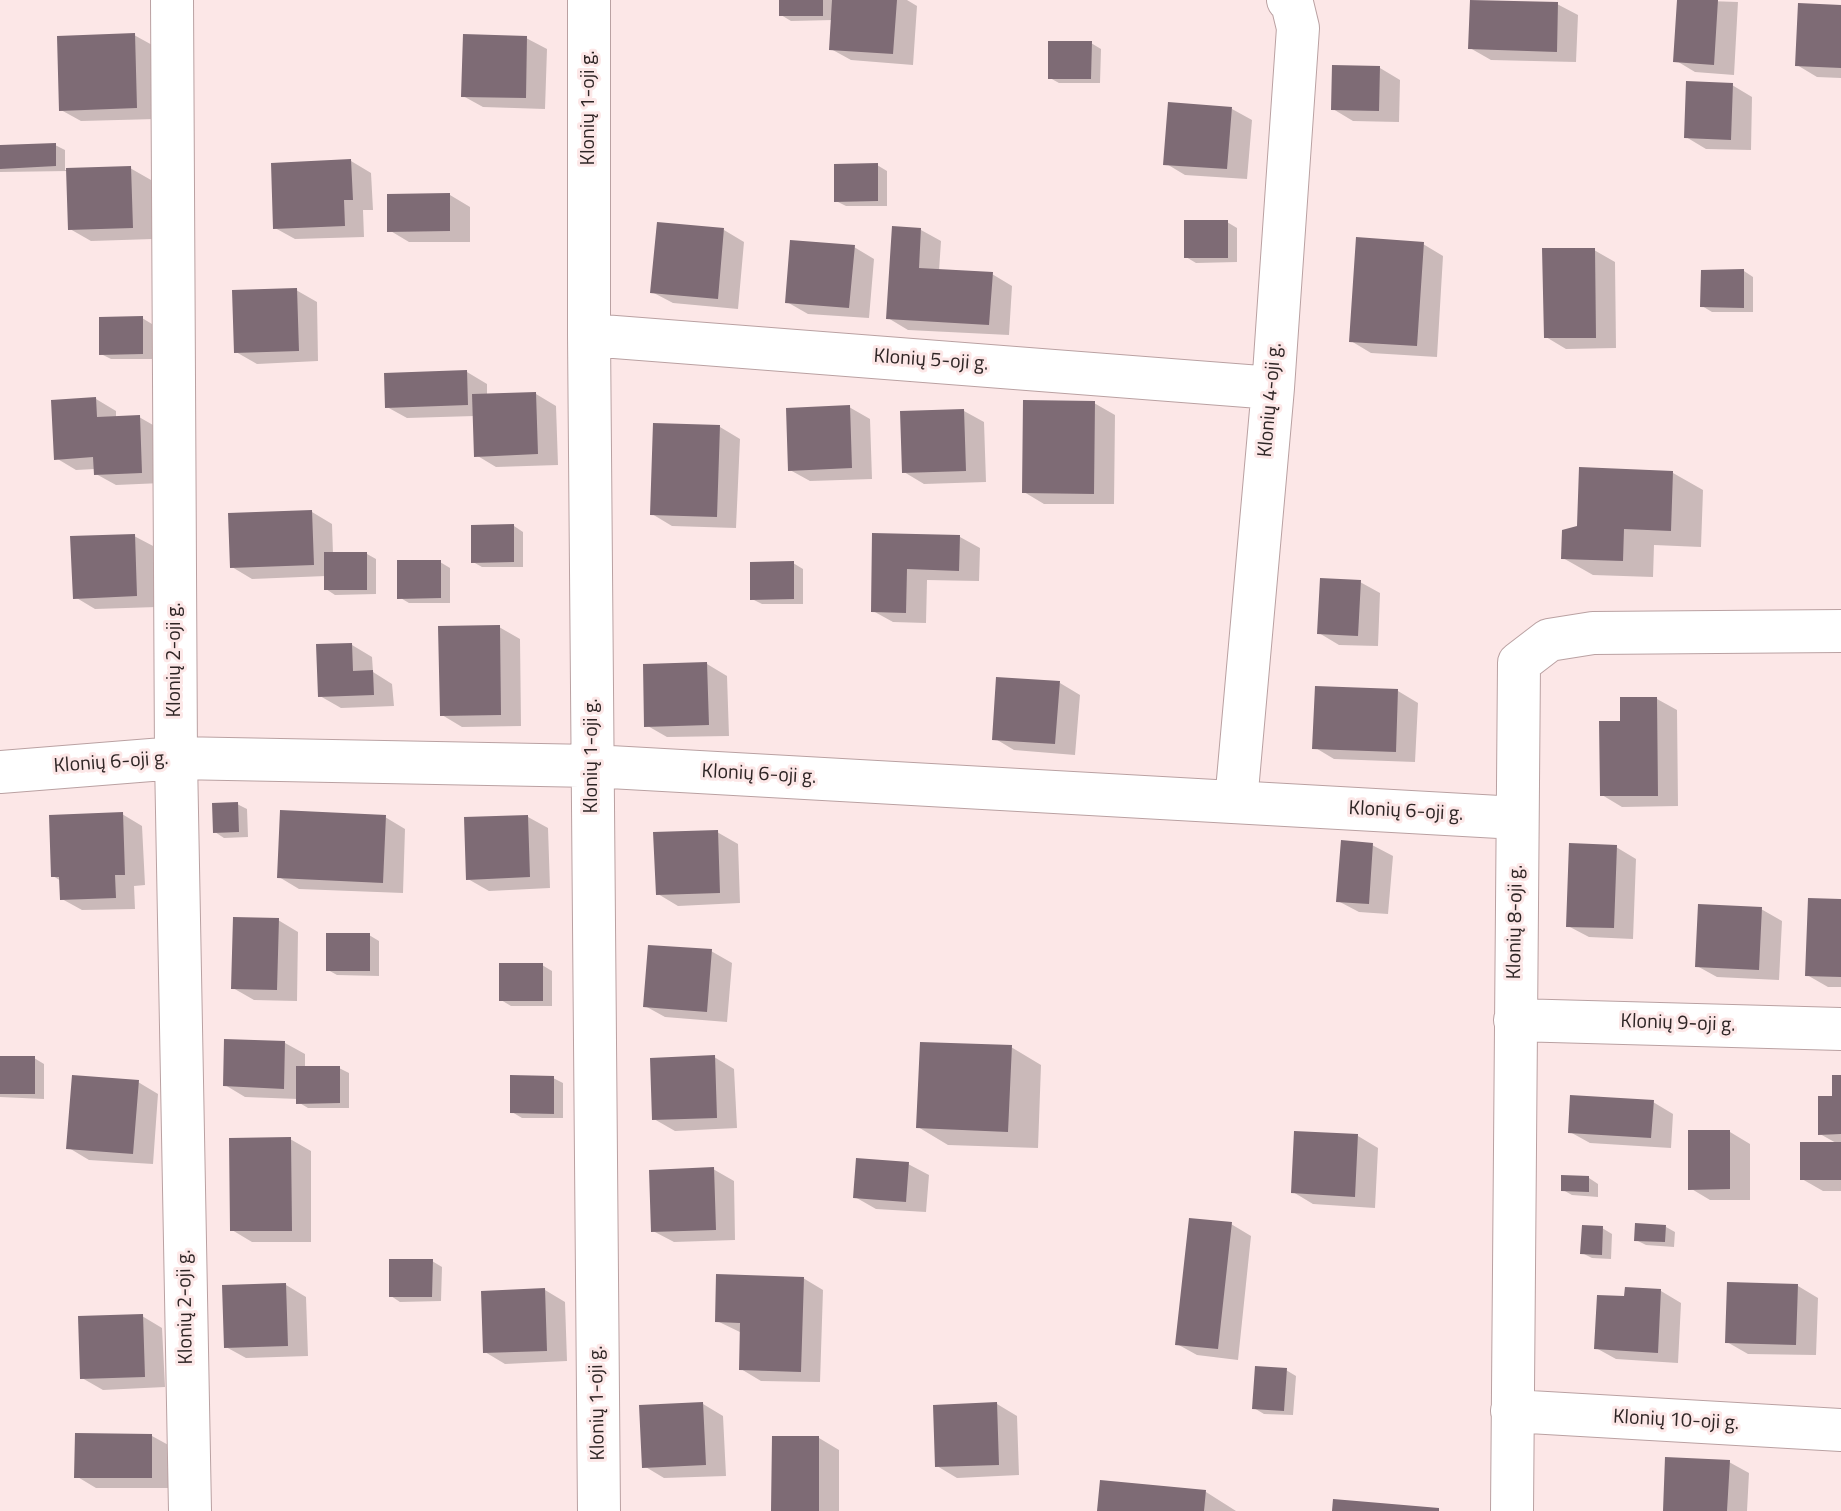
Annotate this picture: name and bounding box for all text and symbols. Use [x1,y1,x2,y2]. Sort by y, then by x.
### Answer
street label: Klonių 1-oji g. [577,51,601,165]
street label: Klonių 4-oji g. [1254,342,1288,458]
street label: Klonių 5-oji g. [873,345,989,377]
street label: Klonių 2-oji g. [163,603,187,717]
street label: Klonių 1-oji g. [580,699,604,813]
street label: Klonių 6-oji g. [53,747,169,779]
street label: Klonių 6-oji g. [701,760,817,790]
street label: Klonių 6-oji g. [1348,797,1464,827]
street label: Klonių 8-oji g. [1503,864,1529,980]
street label: Klonių 9-oji g. [1620,1010,1736,1038]
street label: Klonių 2-oji g. [173,1249,199,1365]
street label: Klonių 1-oji g. [585,1345,611,1461]
street label: Klonių 10-oji g. [1612,1406,1740,1436]

